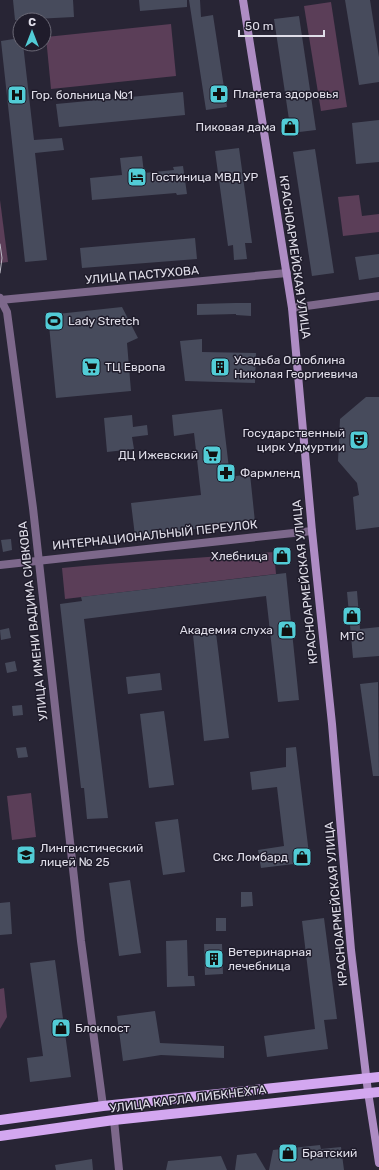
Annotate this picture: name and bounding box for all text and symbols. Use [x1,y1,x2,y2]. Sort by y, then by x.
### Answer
north arrow [12,12,52,52]
scale bar [239,12,324,38]
text: С [28,16,36,29]
text: 50 m [245,19,273,33]
pharmacy icon: Планета здоровья [208,83,230,105]
hospital icon: Гор. больница №1 [6,84,28,106]
place label: Планета здоровья [233,87,338,101]
place label: Гор. больница №1 [31,88,133,102]
shop icon: Пиковая дама [279,116,301,138]
place label: Пиковая дама [196,120,276,134]
hotel icon: Гостиница МВД УР [126,166,148,188]
place label: Гостиница МВД УР [151,170,258,184]
street label: КРАСНОАРМЕЙСКАЯ УЛИЦА [277,174,313,340]
street label: УЛИЦА ПАСТУХОВА [84,263,200,287]
sports icon: Lady Stretch [43,310,65,332]
place label: Lady Stretch [68,314,140,328]
place label: Усадьба Оглоблина Николая Георгиевича [234,353,358,381]
supermarket icon: ТЦ Европа [80,356,102,378]
building icon: Усадьба Оглоблина Николая Георгиевича [209,356,231,378]
place label: ТЦ Европа [105,360,165,374]
place label: Государственный цирк Удмуртии [243,426,345,454]
theatre icon: Государственный цирк Удмуртии [348,429,370,451]
supermarket icon: ДЦ Ижевский [201,444,223,466]
place label: ДЦ Ижевский [118,448,198,462]
pharmacy icon: Фармленд [215,462,237,484]
place label: Фармленд [240,466,300,480]
street label: КРАСНОАРМЕЙСКАЯ УЛИЦА [289,499,321,665]
street label: ИНТЕРНАЦИОНАЛЬНЫЙ ПЕРЕУЛОК [52,517,259,553]
street label: УЛИЦА ИМЕНИ ВАДИМА СИВКОВА [16,521,50,721]
shop icon: Хлебница [271,545,293,567]
place label: Хлебница [211,549,268,563]
shop icon: МТС [341,605,363,627]
shop icon: Академия слуха [276,619,298,641]
place label: Академия слуха [180,623,273,637]
place label: МТС [340,629,364,643]
street label: КРАСНОАРМЕЙСКАЯ УЛИЦА [322,821,350,987]
place label: Лингвистический лицей № 25 [40,841,143,869]
school or university icon: Лингвистический лицей № 25 [15,844,37,866]
shop icon: Скс Ломбард [291,846,313,868]
place label: Скс Ломбард [213,850,288,864]
place label: Ветеринарная лечебница [228,945,312,973]
building icon: Ветеринарная лечебница [203,948,225,970]
shop icon: Блокпост [50,1017,72,1039]
place label: Блокпост [75,1021,130,1035]
street label: УЛИЦА КАРЛА ЛИБКНЕХТА [109,1082,267,1116]
shop icon: Братский [277,1142,299,1164]
place label: Братский [302,1146,357,1160]

